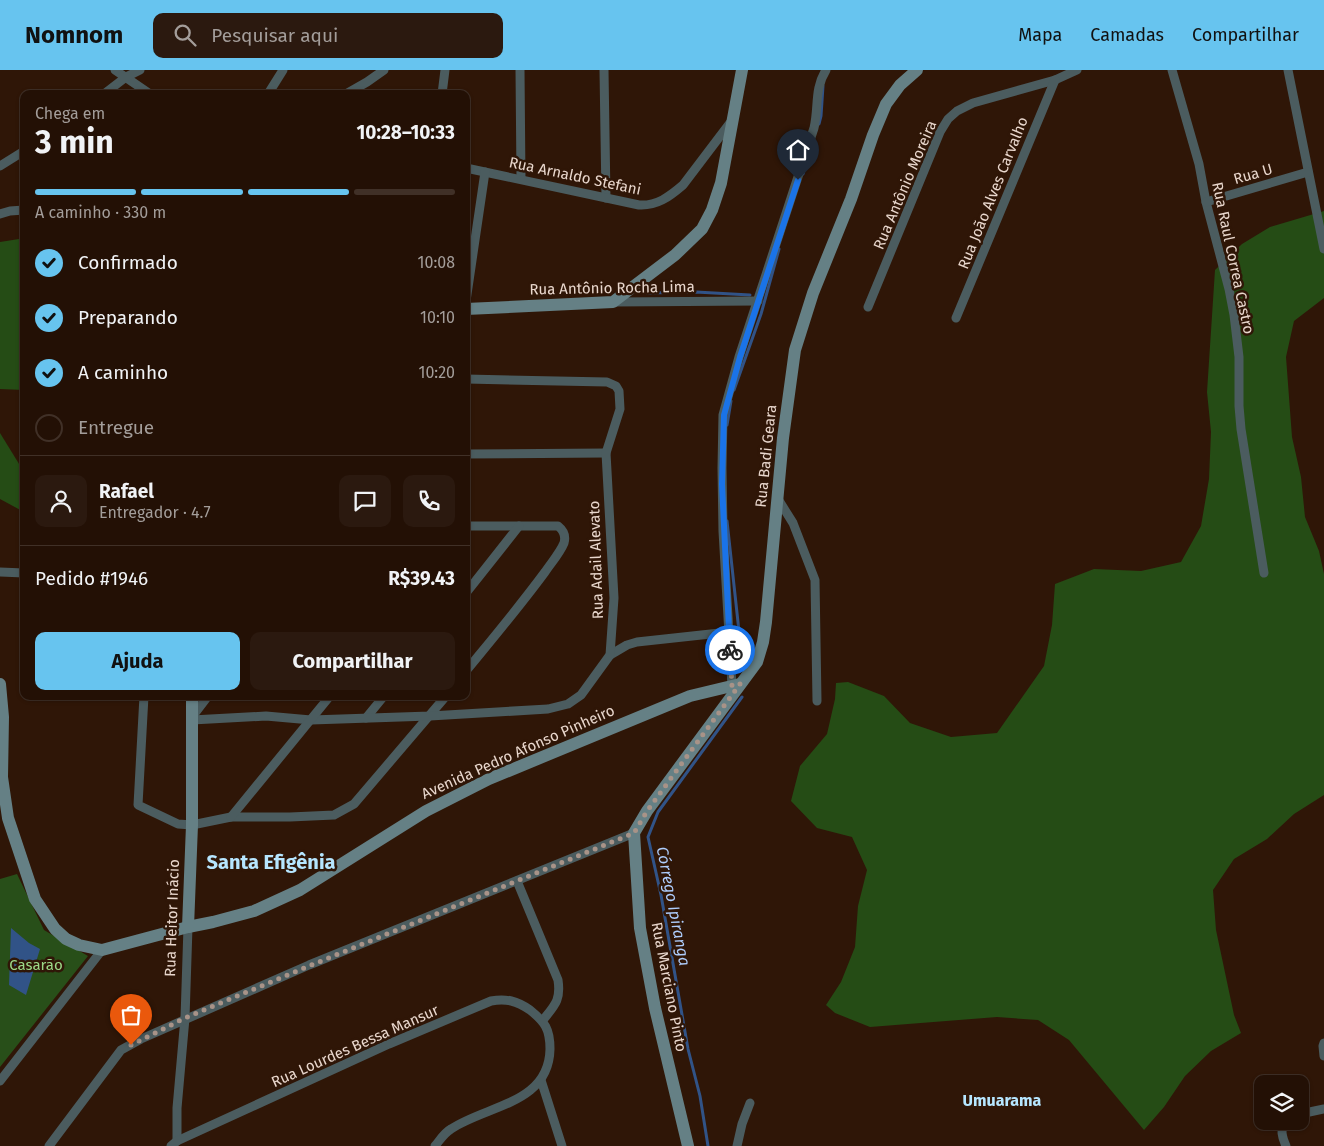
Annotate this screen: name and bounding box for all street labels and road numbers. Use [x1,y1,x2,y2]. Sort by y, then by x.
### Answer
street label: Rua João Alves Carvalho [954,114,1032,272]
street label: Rua Antônio Moreira [870,118,940,252]
street label: Rua Arnaldo Stefani [507,153,643,199]
street label: Rua U [1231,160,1275,188]
street label: Rua Raul Correa Castro [1208,180,1258,336]
street label: Rua Antônio Rocha Lima [529,278,695,298]
street label: Rua Badi Geara [752,404,780,508]
street label: Rua Adail Alevato [585,500,607,620]
street label: Avenida Pedro Afonso Pinheiro [419,701,617,803]
street label: Rua Heitor Inácio [161,859,183,977]
street label: Rua Marciano Pinto [648,921,690,1053]
street label: Rua Lourdes Bessa Mansur [269,1001,442,1091]

